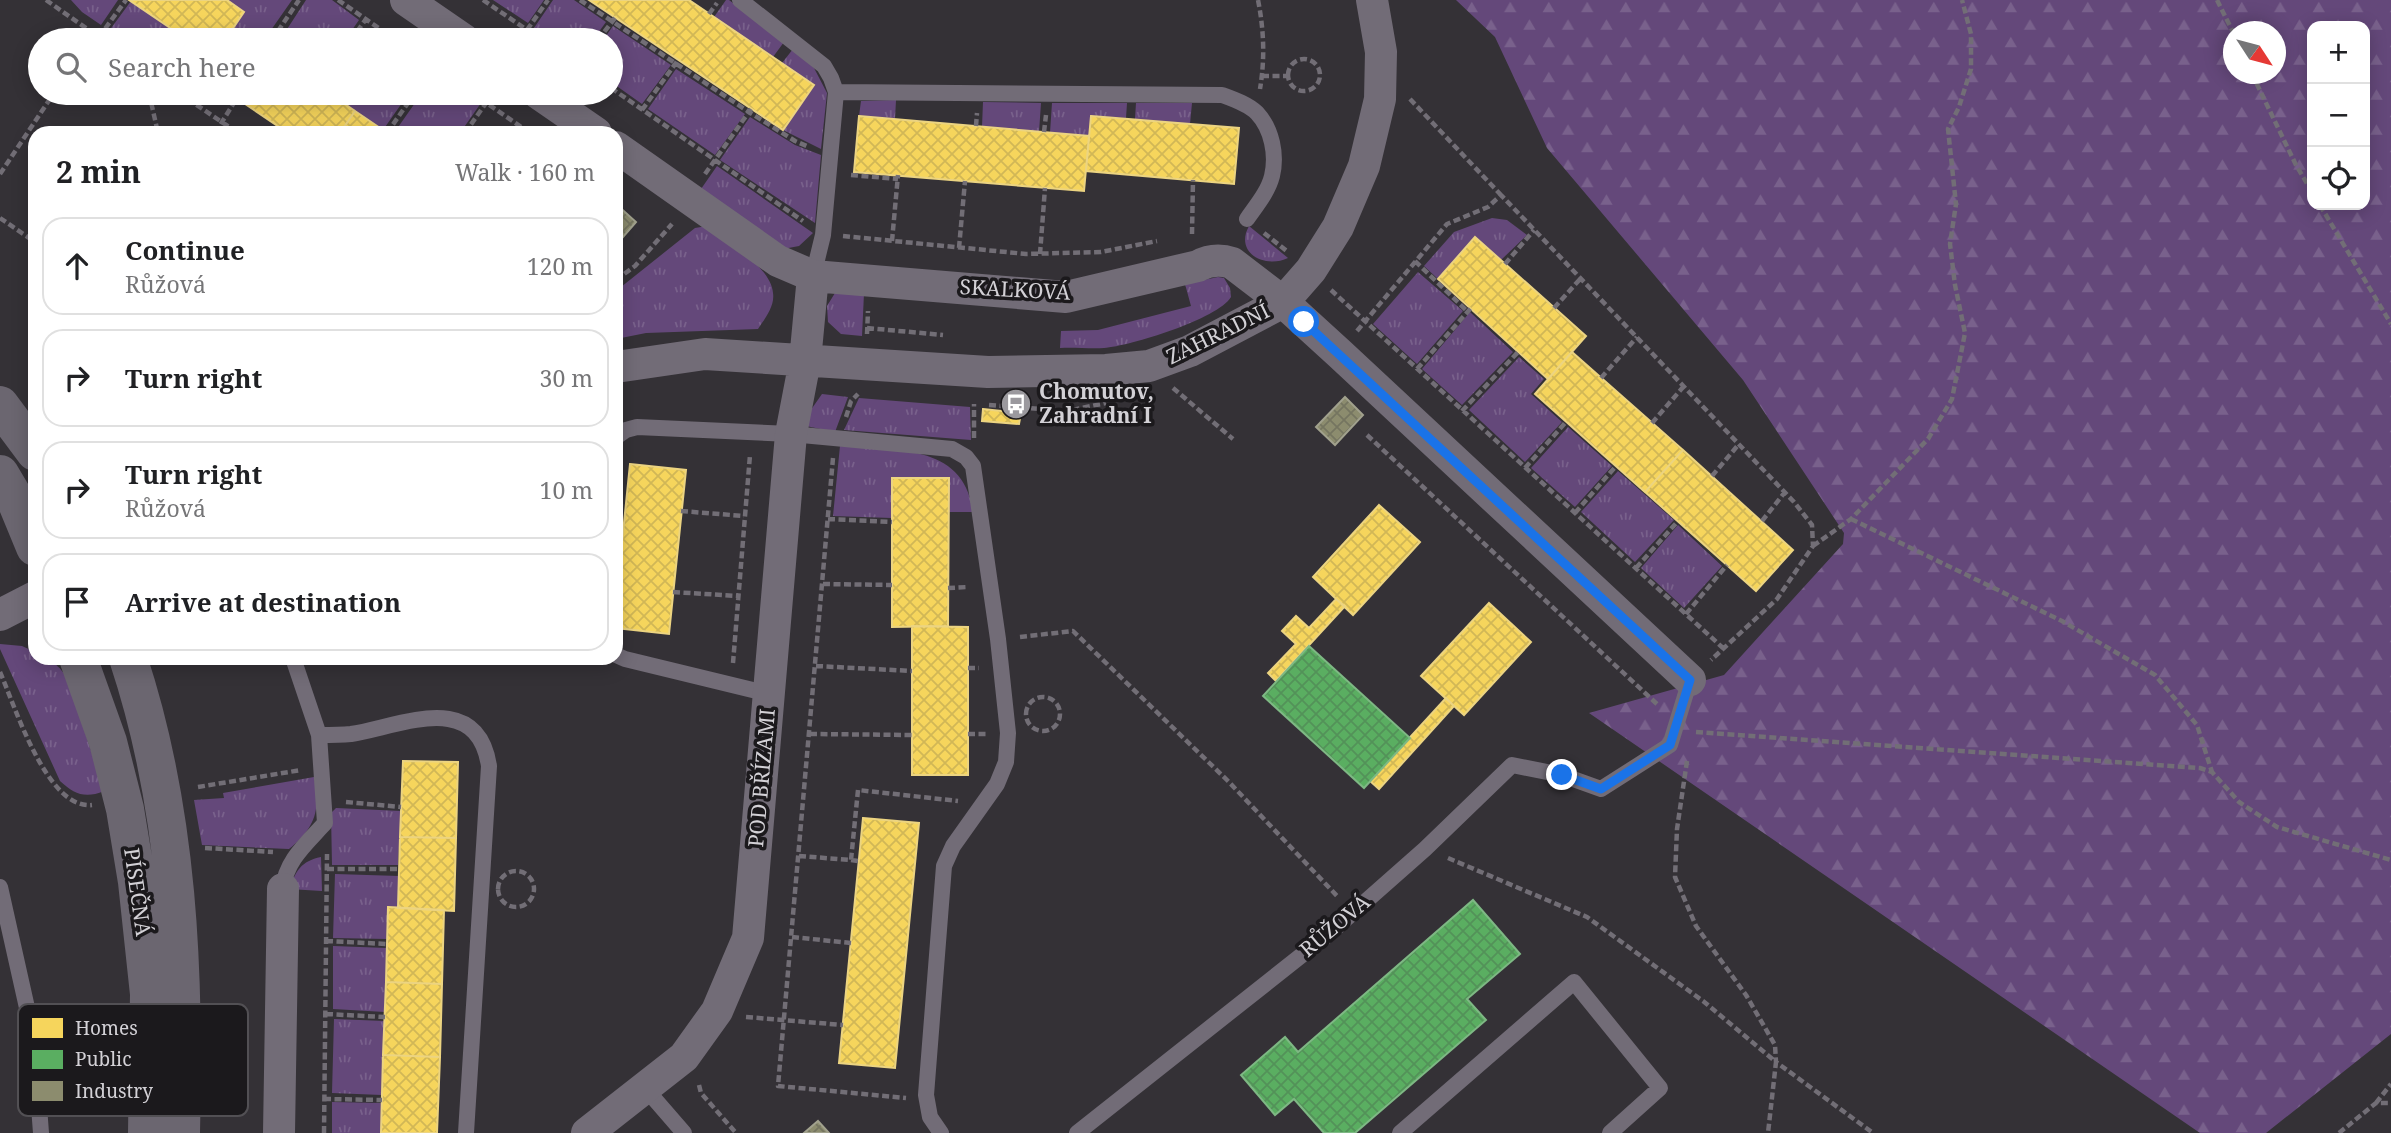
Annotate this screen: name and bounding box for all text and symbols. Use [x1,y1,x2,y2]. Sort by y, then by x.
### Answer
north arrow [2223,21,2286,84]
map controls [2307,21,2370,210]
button: + [2307,21,2370,84]
search box [28,28,623,105]
icon: search [52,48,90,86]
text: Search here [108,49,256,85]
button: − [2307,84,2370,147]
button: locate [2307,147,2370,210]
text: 2 min [56,151,141,192]
text: Walk · 160 m [455,156,595,188]
text: Continue [125,232,245,268]
icon: ahead [58,247,96,285]
text: 120 m [527,250,593,282]
text: Růžová [125,268,206,300]
street label: SKALKOVÁ [959,272,1071,306]
street label: ZAHRADNÍ [1161,296,1274,370]
route start [1288,306,1319,337]
icon: right [58,359,96,397]
text: Turn right [125,360,262,396]
text: 30 m [540,362,593,394]
place label: Chomutov, Zahradní I [1039,377,1154,429]
bus stop icon: Chomutov, Zahradní I [999,387,1033,421]
text: Turn right [125,456,262,492]
icon: right [58,471,96,509]
text: 10 m [540,474,593,506]
text: Růžová [125,492,206,524]
icon: arrive [58,583,96,621]
text: Arrive at destination [125,584,401,620]
street label: POD BŘÍZAMI [741,708,781,848]
route end [1546,759,1577,790]
street label: PÍSEČNÁ [118,846,158,938]
street label: RŮŽOVÁ [1293,888,1375,963]
legend [18,1004,248,1116]
text: Homes [75,1015,138,1041]
text: Public [75,1046,132,1072]
text: Industry [75,1078,153,1104]

